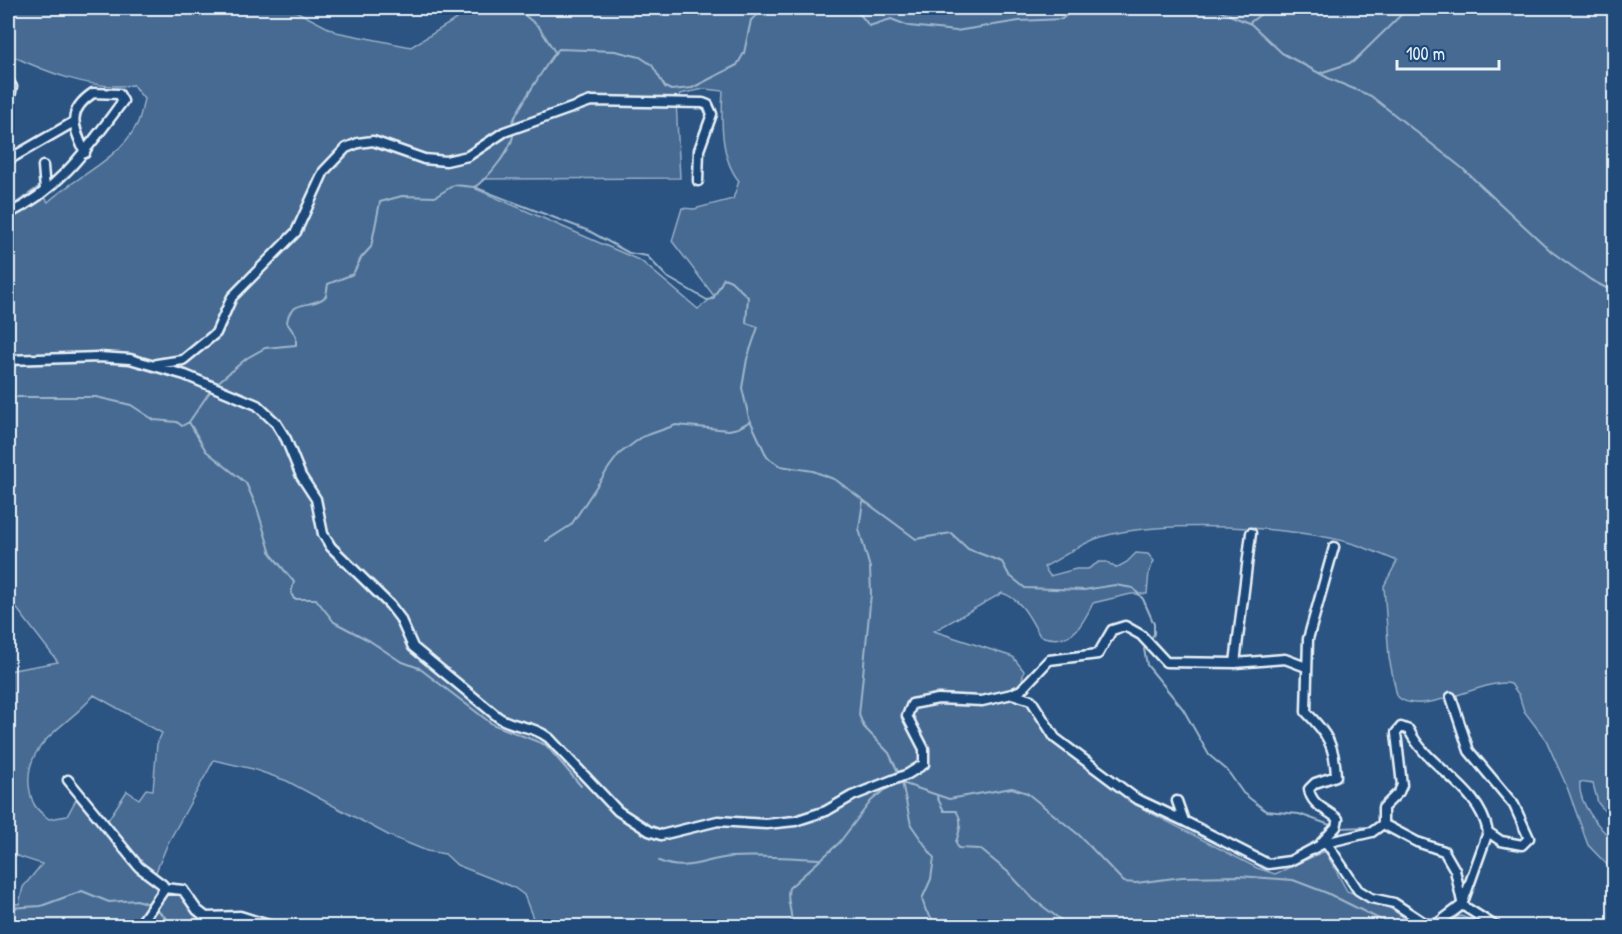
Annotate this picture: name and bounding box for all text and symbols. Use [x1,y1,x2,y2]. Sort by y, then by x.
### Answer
scale bar [1397,33,1499,71]
text: 100 m [1406,41,1445,66]

